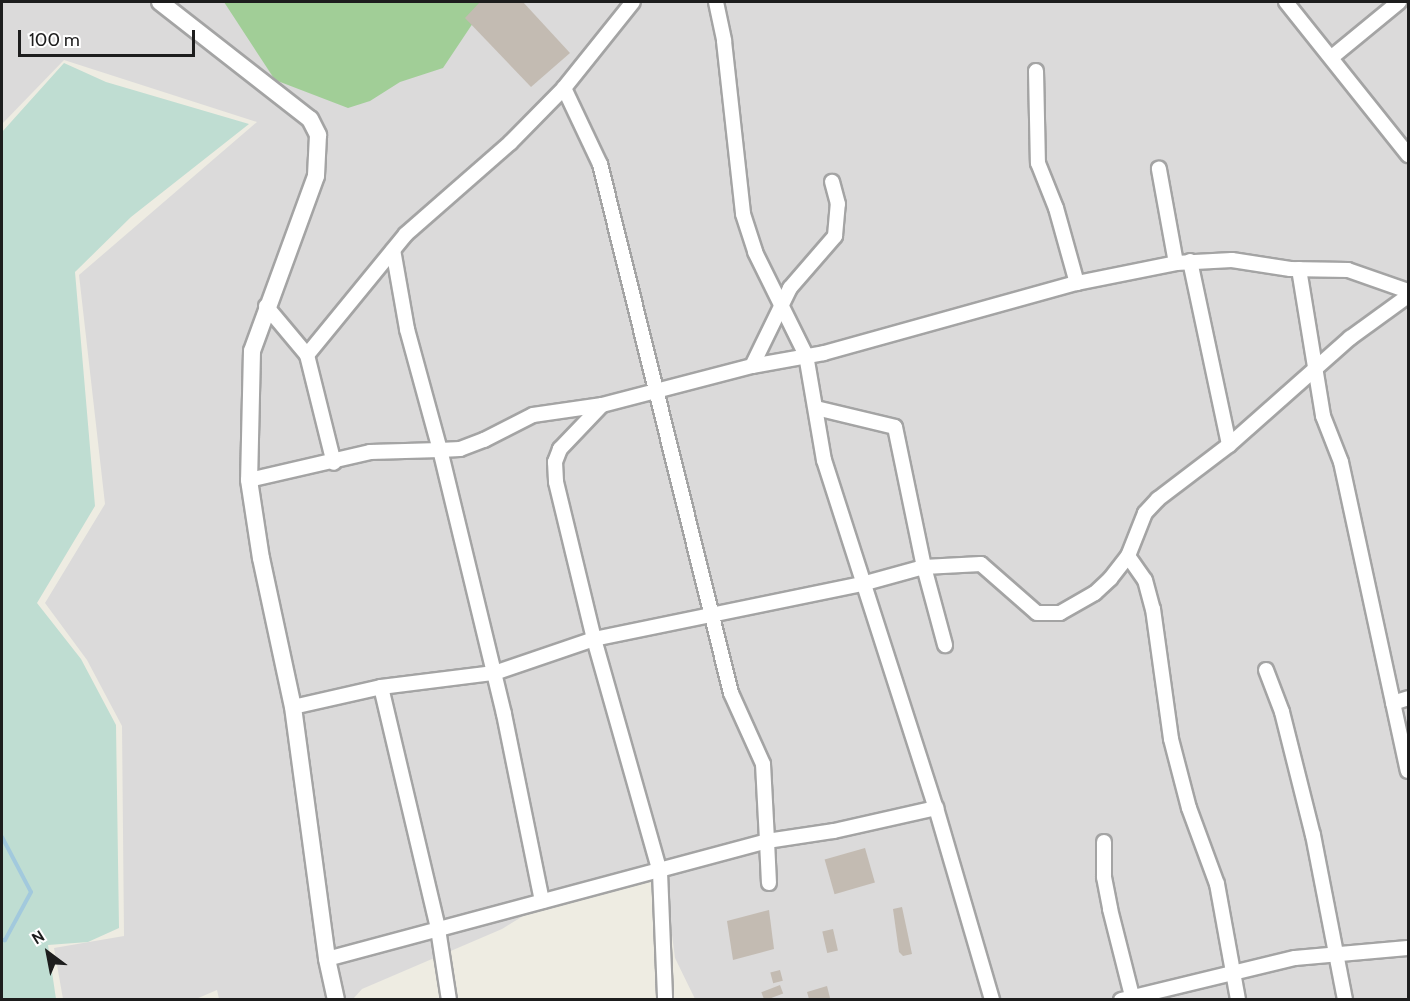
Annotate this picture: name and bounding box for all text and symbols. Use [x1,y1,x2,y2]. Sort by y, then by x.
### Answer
scale bar [21,18,198,56]
text: 100 m [29,29,80,51]
north arrow [18,923,78,983]
text: N [28,926,48,948]

